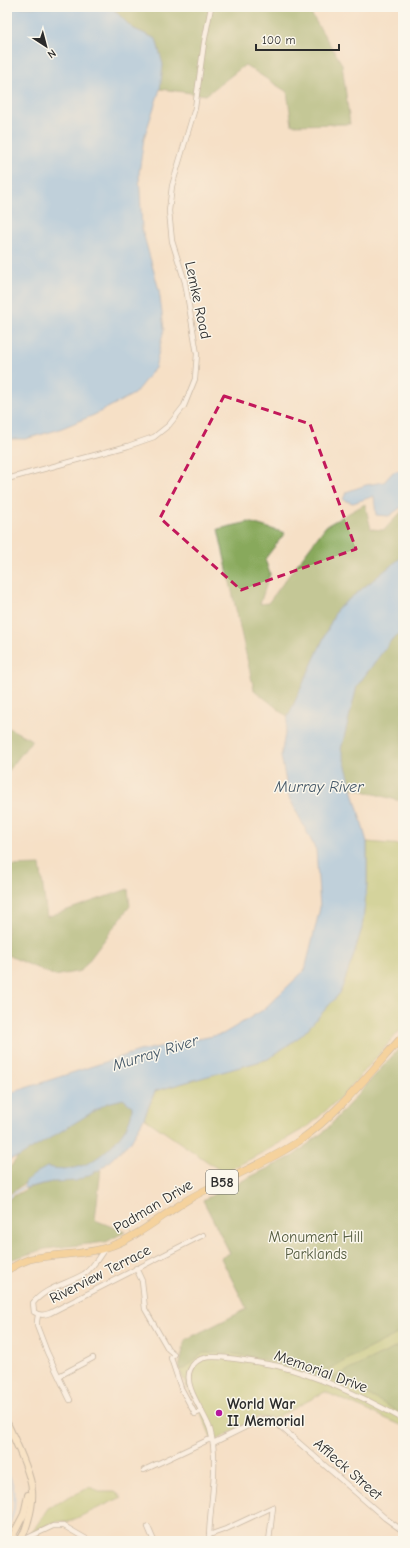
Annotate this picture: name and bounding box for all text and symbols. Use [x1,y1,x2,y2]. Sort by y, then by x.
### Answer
north arrow [26,26,66,66]
scale bar [256,26,339,52]
text: 100 m [262,33,295,47]
text: N [45,46,58,61]
street label: Lemke Road [181,259,215,341]
water label: Murray River [273,778,364,796]
water label: Murray River [109,1031,201,1075]
road number: B58 [206,1170,238,1194]
street label: Padman Drive [110,1175,196,1237]
park label: Monument Hill Parklands [269,1228,363,1263]
street label: Riverview Terrace [46,1241,154,1307]
street label: Memorial Drive [272,1346,371,1396]
place label: World War II Memorial [227,1395,305,1430]
marker: World War II Memorial [214,1408,224,1418]
street label: Affleck Street [310,1434,386,1504]

